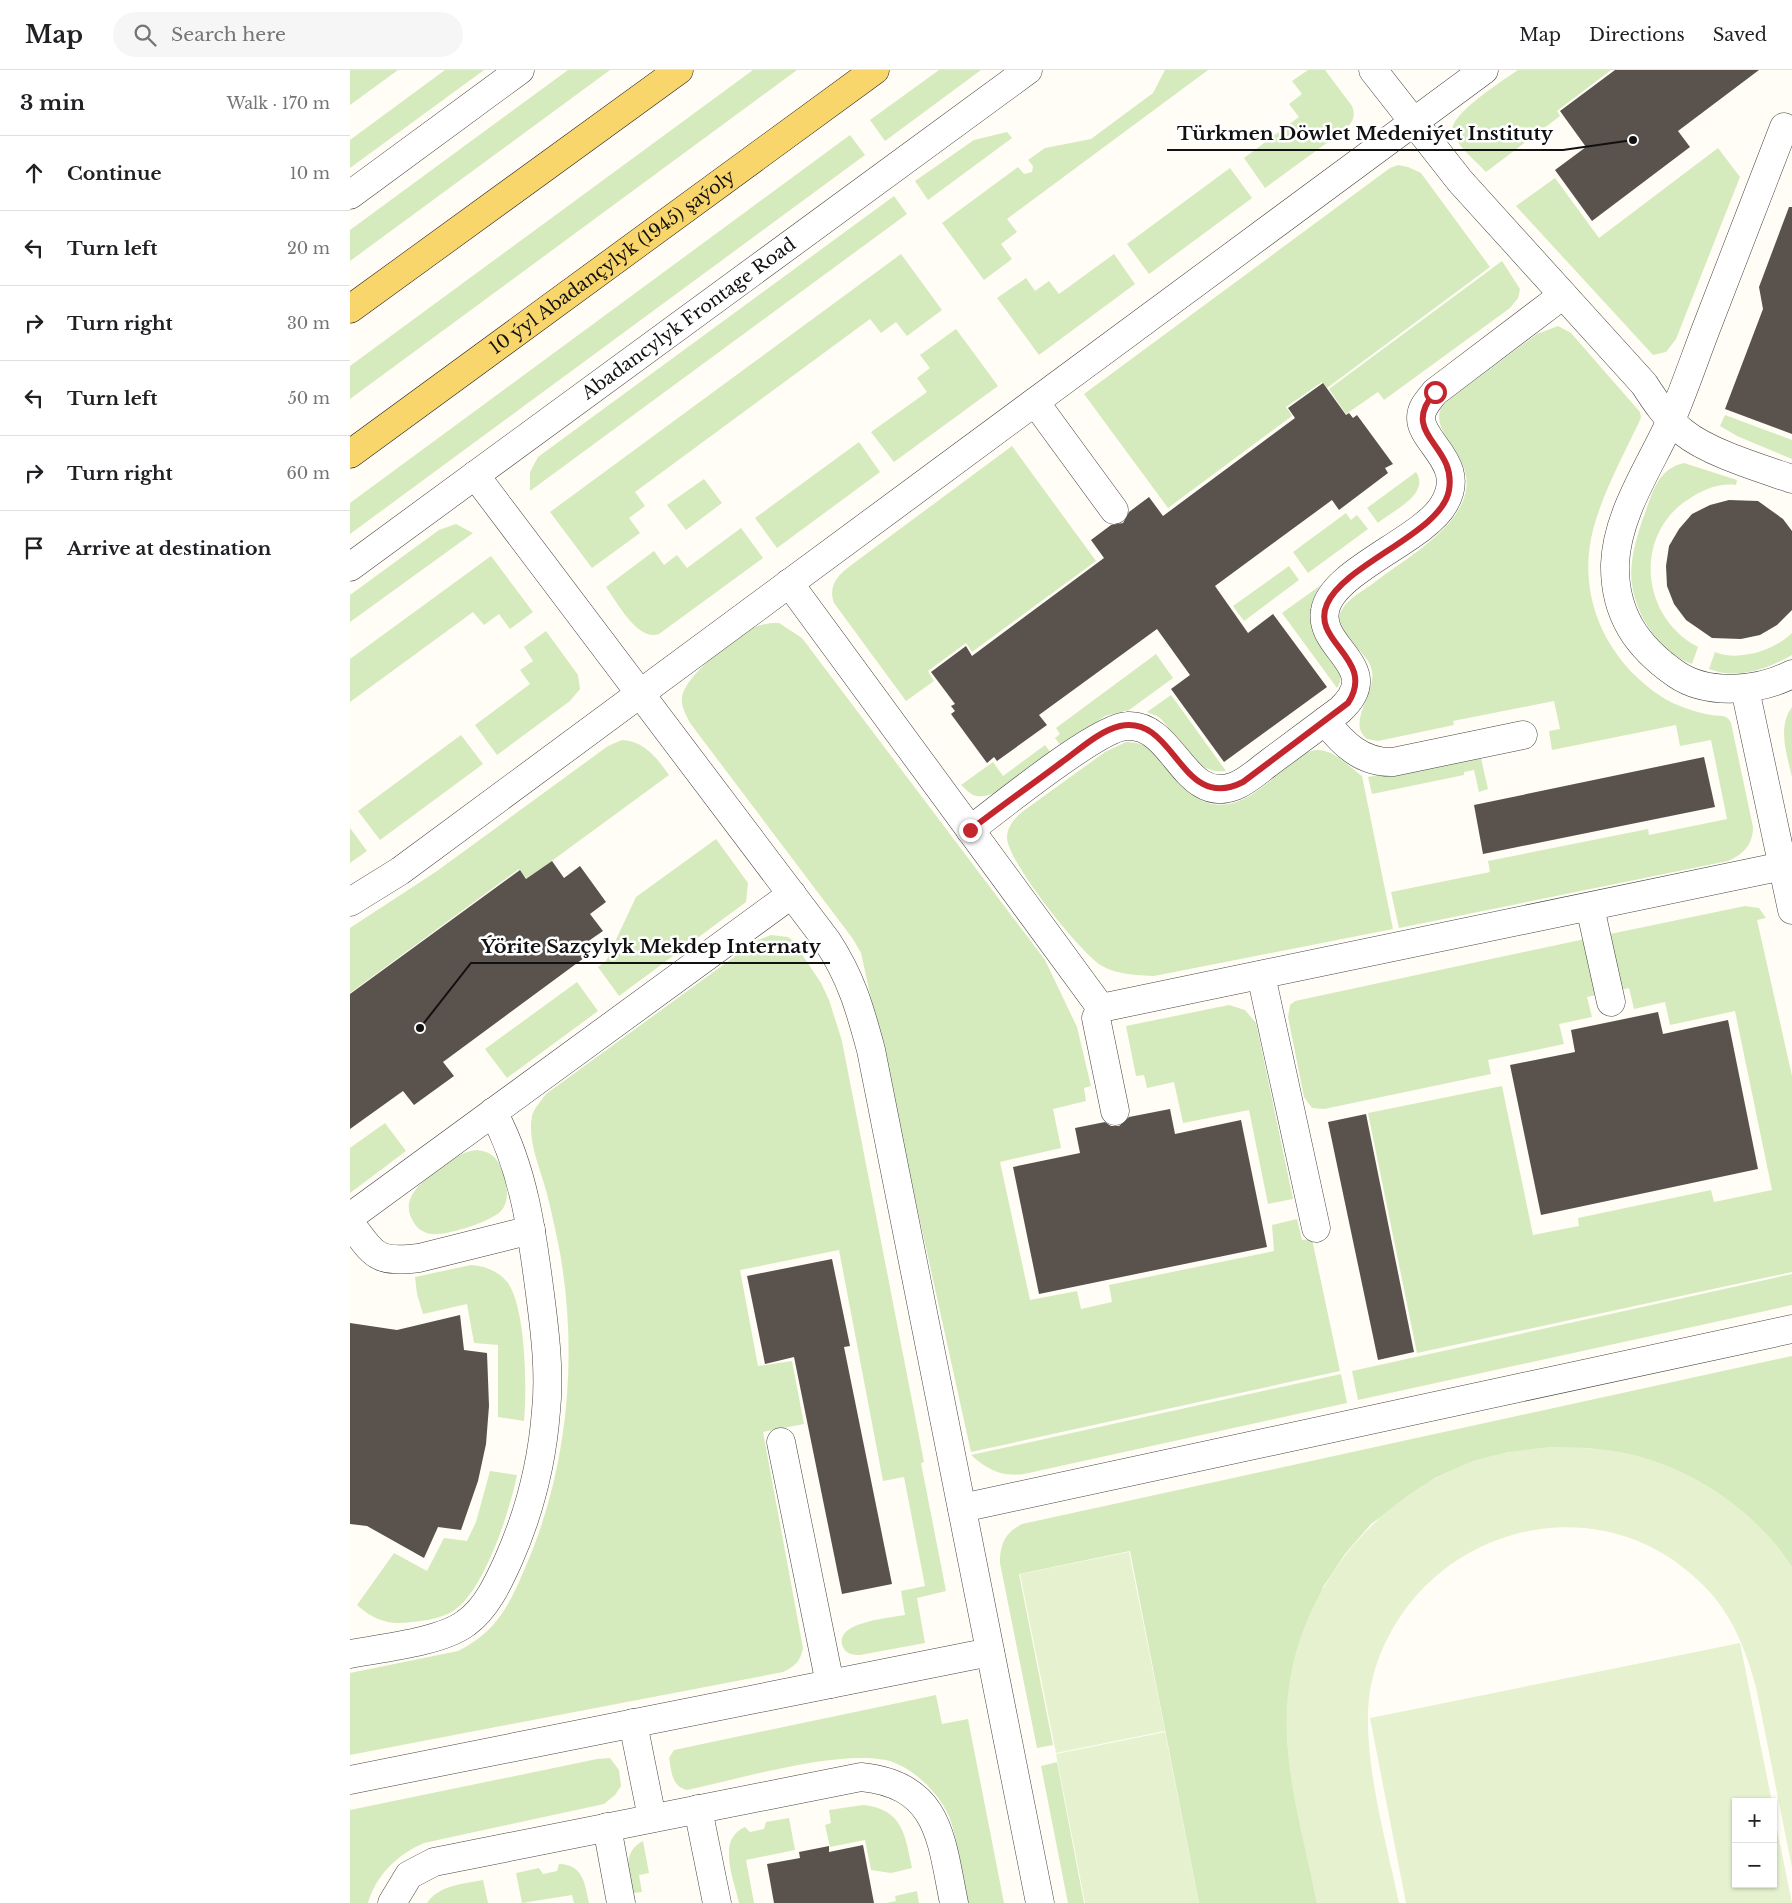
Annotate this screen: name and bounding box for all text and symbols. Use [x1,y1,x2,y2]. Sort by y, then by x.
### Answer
search box [113,12,463,57]
text: Map [25,20,83,49]
icon: search [131,21,159,49]
text: Search here [171,23,286,46]
text: Map [1519,24,1561,46]
text: Directions [1589,24,1685,46]
text: Saved [1713,24,1767,46]
text: 3 min [20,90,85,116]
text: Walk · 170 m [227,93,330,113]
callout: Türkmen Döwlet Medeniýet Instituty [1167,116,1563,150]
text: Türkmen Döwlet Medeniýet Instituty [1177,122,1554,145]
icon: ahead [20,159,48,187]
text: Continue [67,162,162,185]
text: 10 m [290,163,330,183]
street label: 10 ýyl Abadançylyk (1945) şaýoly [485,165,740,359]
street label: Abadancylyk Frontage Road [577,233,800,405]
icon: left [20,234,48,262]
text: Turn left [67,237,158,260]
text: 20 m [287,238,330,258]
icon: right [20,309,48,337]
text: Turn right [67,312,173,335]
text: 30 m [287,313,330,333]
route start [1424,381,1447,404]
icon: left [20,384,48,412]
text: Turn left [67,387,158,410]
text: 50 m [288,388,330,408]
icon: right [20,459,48,487]
text: Turn right [67,462,173,485]
text: 60 m [287,463,330,483]
icon: arrive [20,534,48,562]
text: Arrive at destination [67,537,271,560]
route end [959,819,982,842]
callout: Ýörite Sazçylyk Mekdep Internaty [471,929,830,963]
text: Ýörite Sazçylyk Mekdep Internaty [480,935,821,958]
map controls [1732,1798,1777,1888]
button: + [1732,1798,1777,1843]
button: − [1732,1843,1777,1888]

